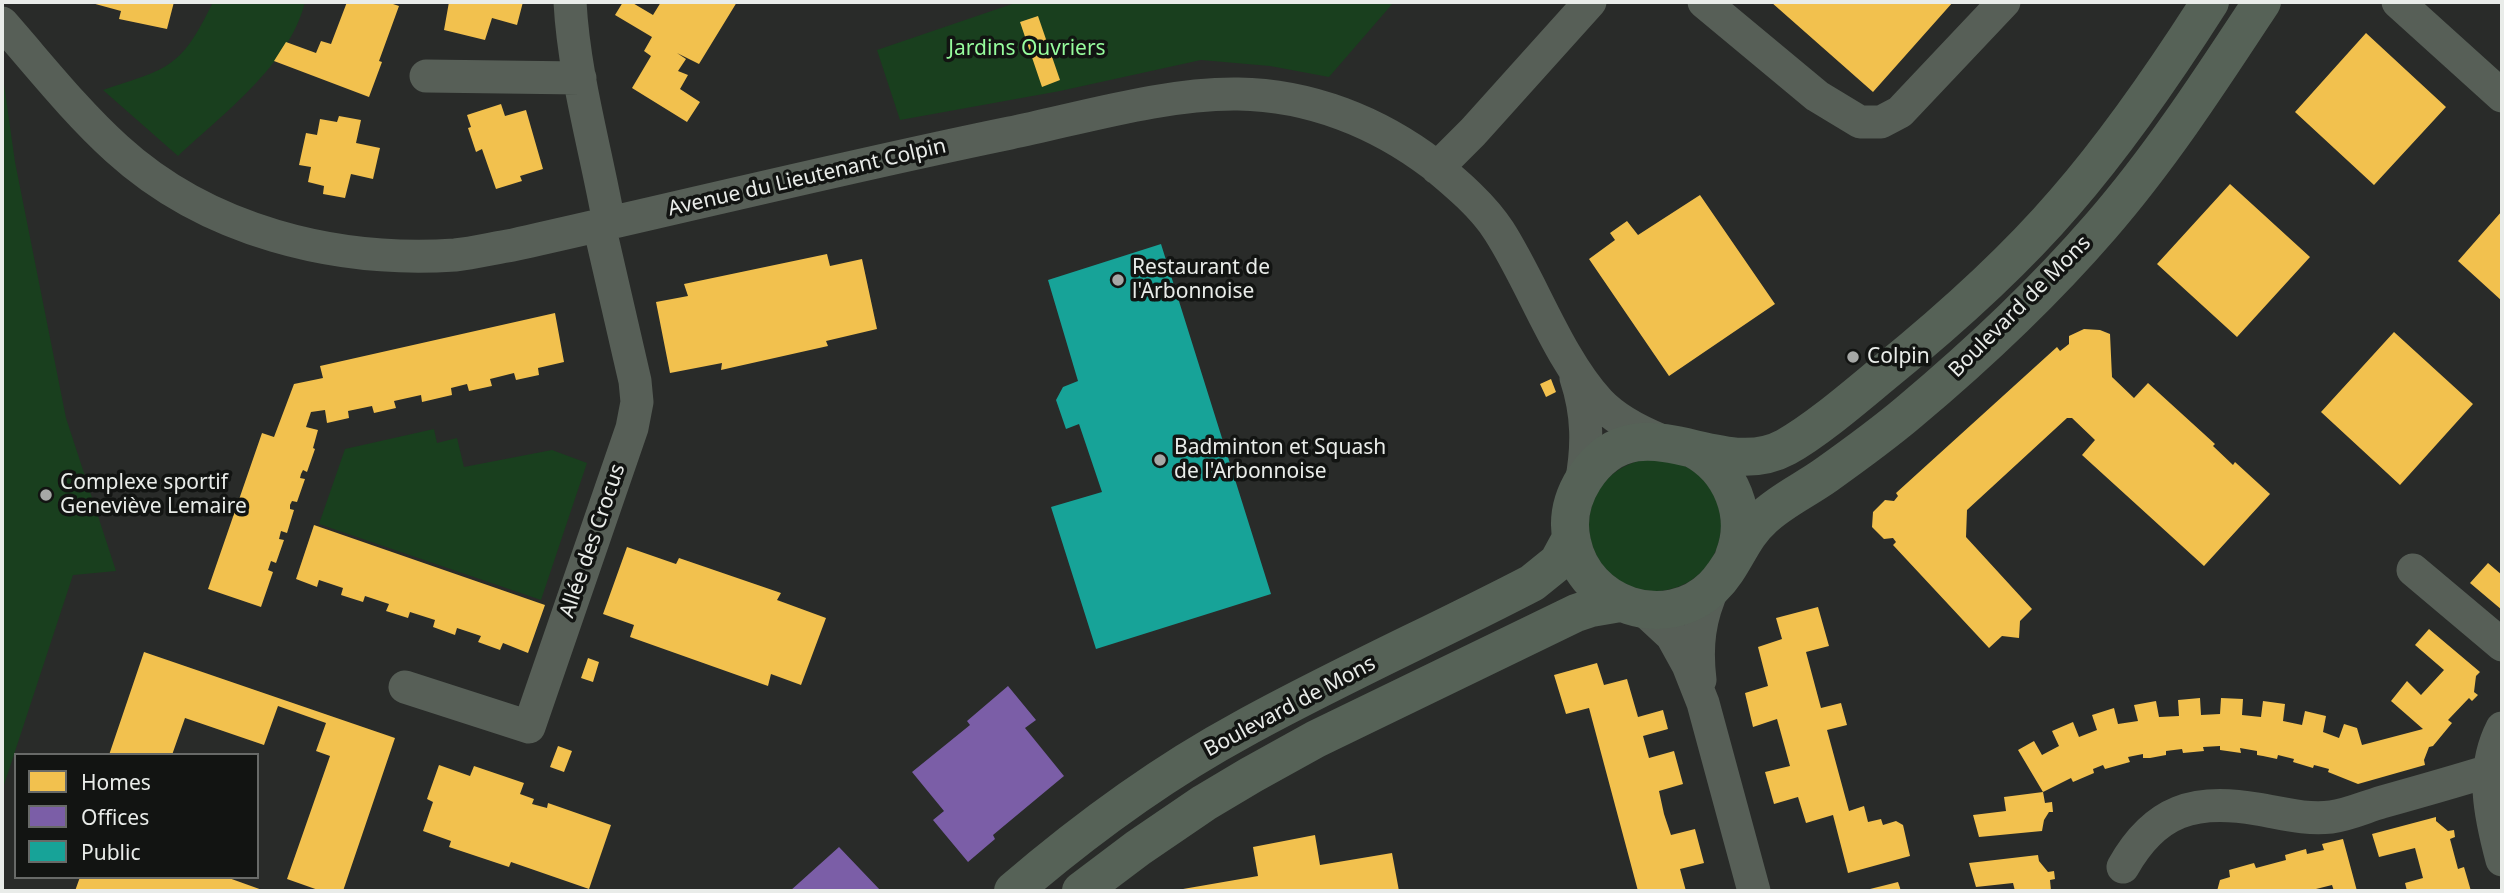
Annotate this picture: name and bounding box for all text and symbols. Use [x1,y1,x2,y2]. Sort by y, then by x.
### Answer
park label: Jardins Ouvriers [948,36,1106,62]
street label: Avenue du Lieutenant Colpin [665,134,949,222]
street label: Boulevard de Mons [1944,231,2096,383]
place label: Restaurant de l'Arbonnoise [1132,255,1270,305]
marker: Restaurant de l'Arbonnoise [1110,272,1126,288]
place label: Colpin [1867,344,1930,370]
marker: Colpin [1845,349,1861,365]
place label: Badminton et Squash de l'Arbonnoise [1174,435,1386,485]
marker: Badminton et Squash de l'Arbonnoise [1152,452,1168,468]
street label: Allée des Crocus [555,461,631,621]
place label: Complexe sportif Geneviève Lemaire [60,470,247,520]
marker: Complexe sportif Geneviève Lemaire [38,487,54,503]
street label: Boulevard de Mons [1200,651,1380,763]
legend [14,753,259,879]
text: Homes [81,768,151,796]
text: Offices [81,803,149,831]
text: Public [81,838,141,866]

